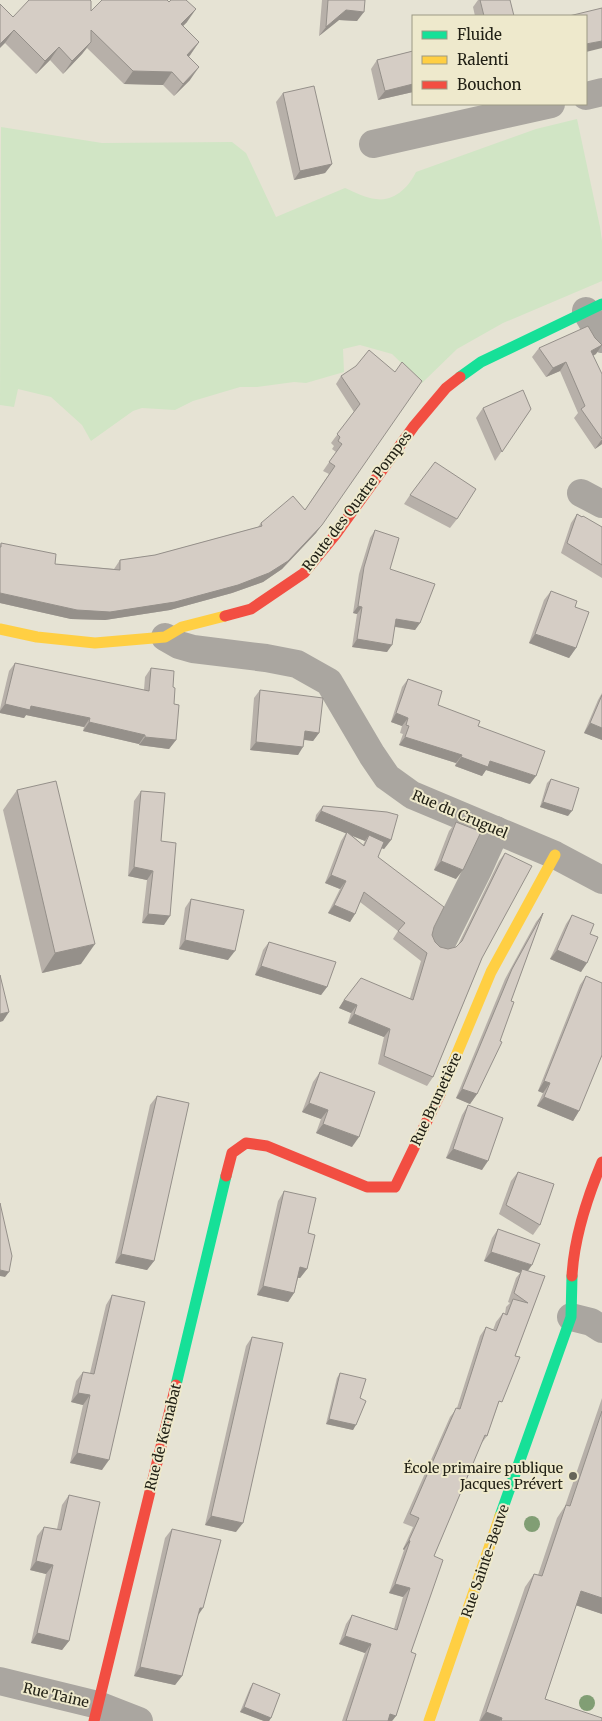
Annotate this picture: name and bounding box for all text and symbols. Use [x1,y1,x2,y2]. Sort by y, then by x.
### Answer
legend [412,15,587,105]
text: Fluide [457,25,502,44]
text: Ralenti [457,50,509,69]
text: Bouchon [457,75,521,94]
street label: Route des Quatre Pompes [298,427,416,575]
street label: Rue du Cruguel [409,786,511,843]
street label: Rue Brunetière [407,1050,465,1148]
street label: Rue de Kernabat [141,1381,185,1492]
place label: École primaire publique Jacques Prévert [404,1459,564,1493]
marker: École primaire publique Jacques Prévert [567,1470,579,1482]
street label: Rue Sainte-Beuve [457,1502,513,1620]
street label: Rue Taine [21,1679,91,1711]

